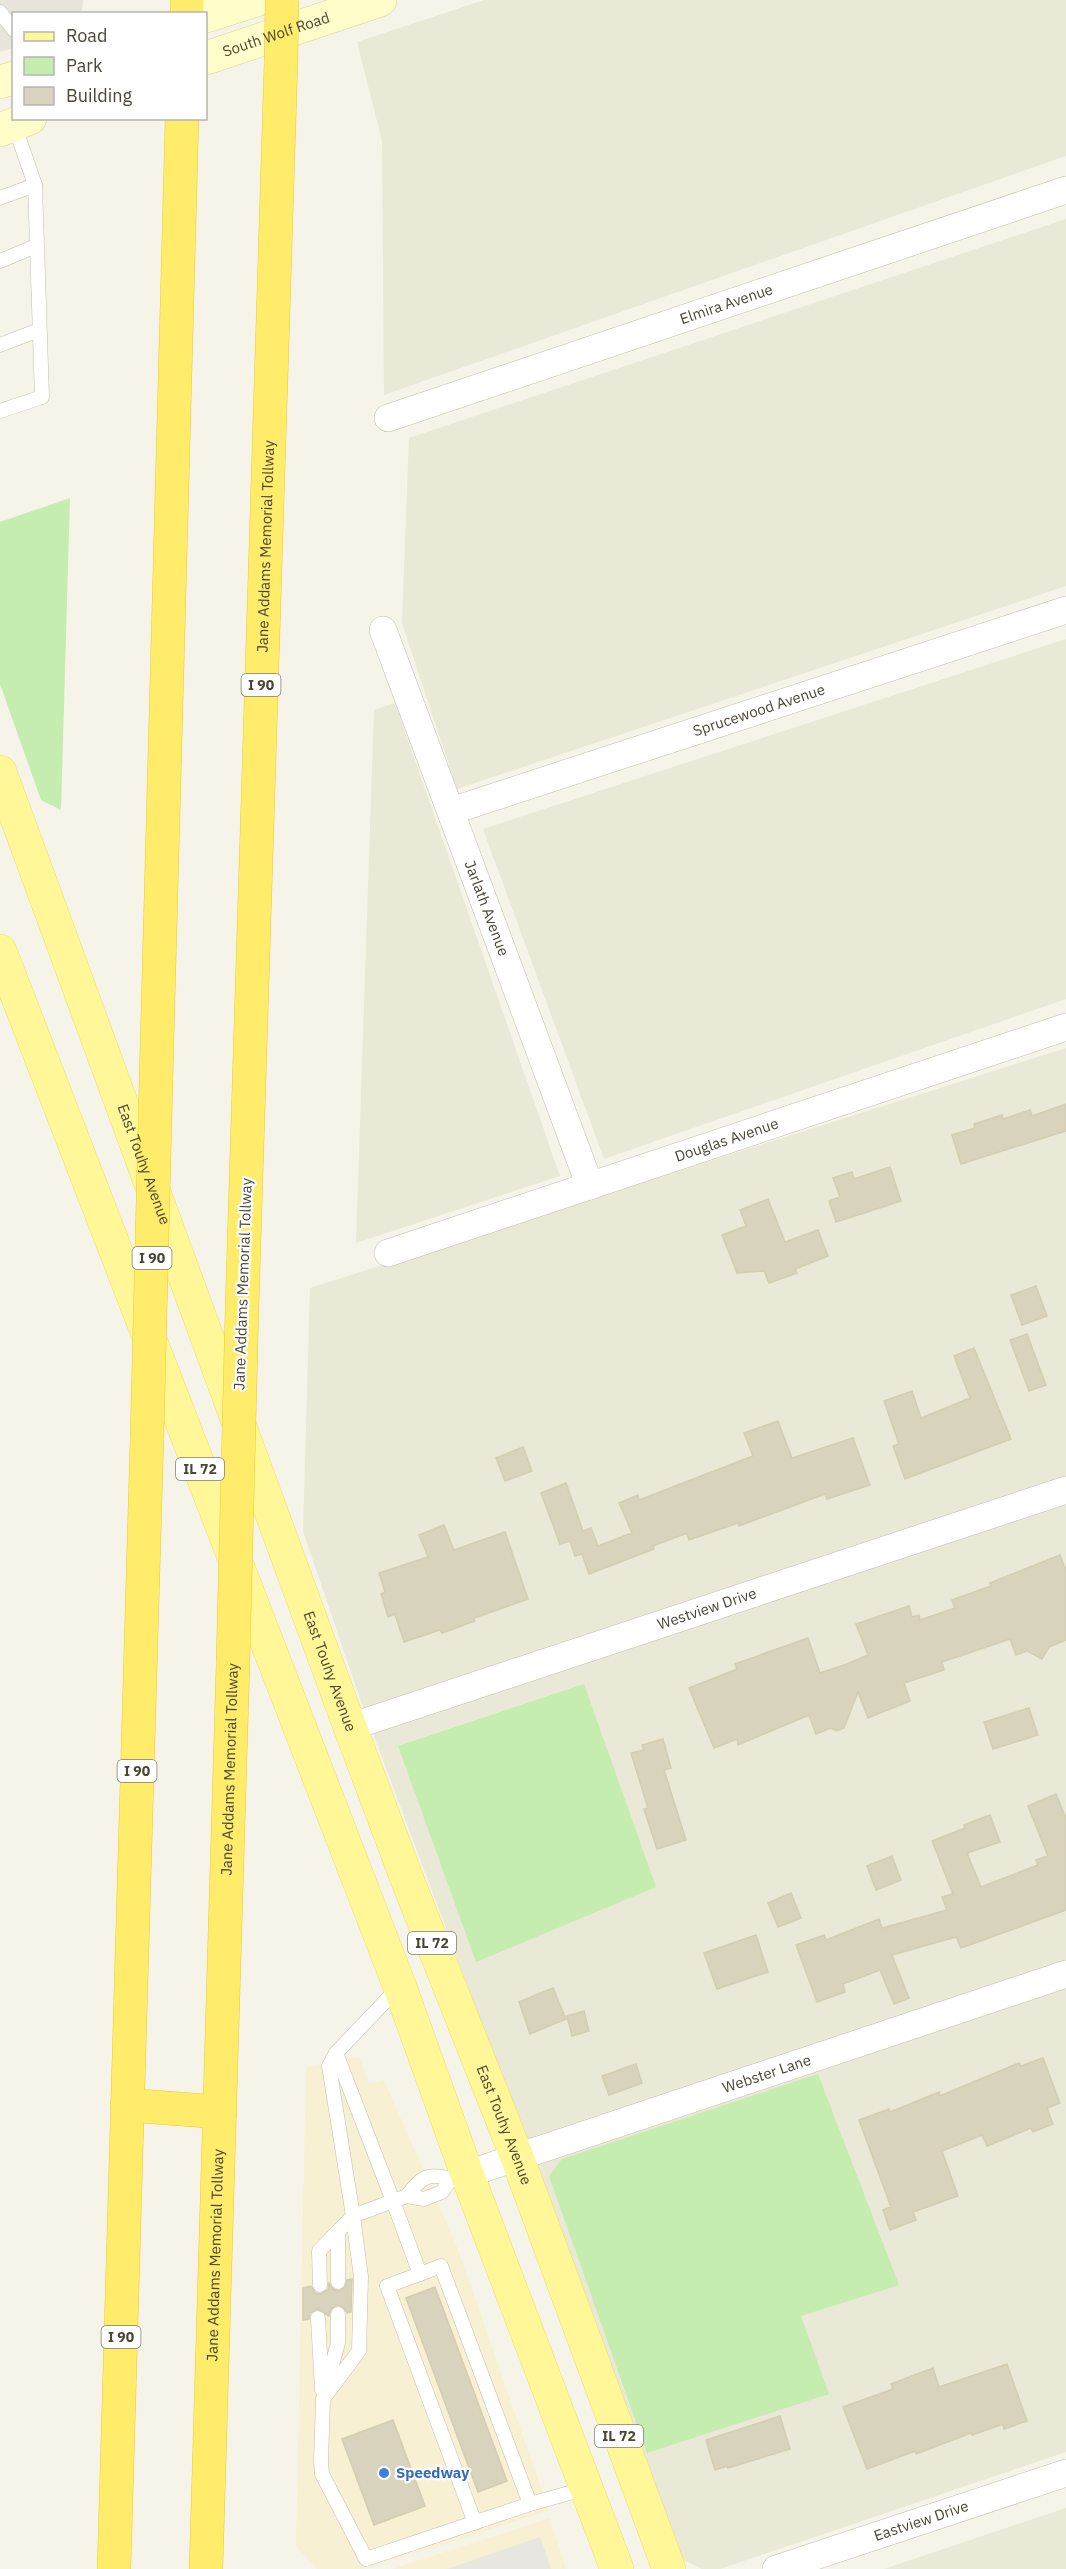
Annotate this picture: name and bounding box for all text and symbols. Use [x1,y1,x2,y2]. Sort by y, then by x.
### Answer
street label: South Wolf Road [220,7,332,61]
legend [12,12,207,120]
text: Road [66,24,107,47]
text: Park [66,54,103,77]
text: Building [66,84,133,107]
street label: Elmira Avenue [677,279,775,328]
street label: Jane Addams Memorial Tollway [252,439,278,653]
road number: I 90 [242,674,280,696]
street label: Sprucewood Avenue [690,679,827,740]
street label: Jarlath Avenue [461,858,514,959]
street label: East Touhy Avenue [114,1101,175,1227]
street label: Douglas Avenue [672,1114,781,1166]
street label: Jane Addams Memorial Tollway [229,1177,256,1391]
road number: I 90 [132,1247,172,1269]
road number: IL 72 [176,1458,224,1480]
street label: Westview Drive [655,1583,759,1634]
street label: East Touhy Avenue [299,1608,361,1734]
street label: Jane Addams Memorial Tollway [217,1662,242,1876]
road number: I 90 [118,1760,156,1782]
road number: IL 72 [408,1932,456,1954]
street label: Webster Lane [720,2050,813,2097]
street label: East Touhy Avenue [473,2062,536,2187]
street label: Jane Addams Memorial Tollway [202,2148,228,2362]
road number: I 90 [102,2326,140,2348]
road number: IL 72 [595,2425,643,2447]
place label: Speedway [396,2463,469,2482]
marker: Speedway [377,2466,391,2480]
street label: Eastview Drive [871,2496,971,2545]

